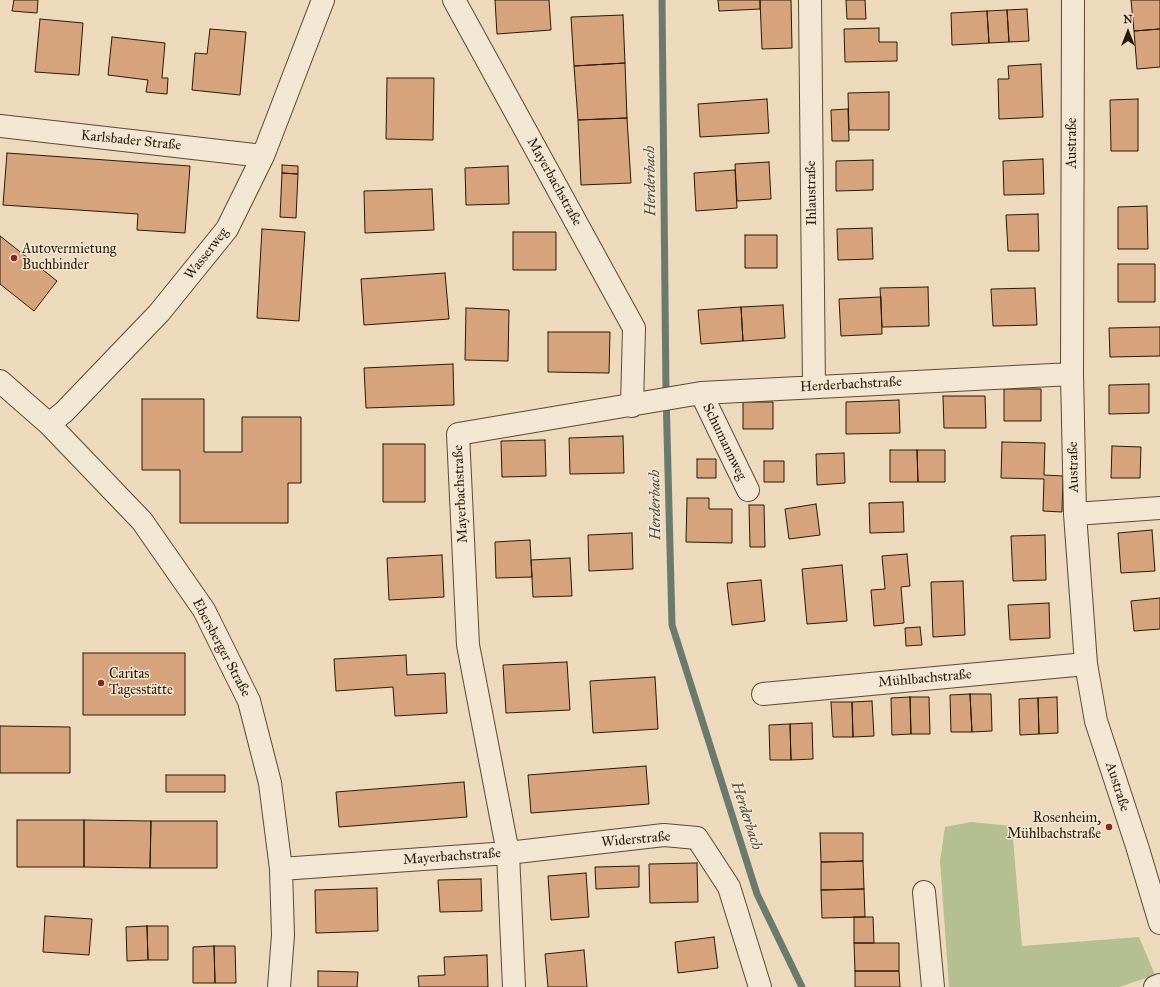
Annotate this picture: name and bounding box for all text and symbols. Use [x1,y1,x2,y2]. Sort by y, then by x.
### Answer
north arrow [1108,12,1148,52]
text: N [1123,13,1133,26]
street label: Austraße [1065,117,1081,169]
street label: Karlsbader Straße [80,127,182,155]
street label: Mayerbachstraße [523,135,585,229]
water label: Herderbach [641,146,661,216]
street label: Ihlaustraße [803,160,821,226]
street label: Wasserweg [182,225,232,283]
place label: Autovermietung Buchbinder [22,242,116,274]
marker: Autovermietung Buchbinder [9,253,19,263]
street label: Herderbachstraße [800,374,902,396]
street label: Schumannweg [698,401,750,483]
street label: Austraße [1065,441,1083,493]
street label: Mayerbachstraße [450,444,472,544]
water label: Herderbach [646,470,666,540]
street label: Ebersberger Straße [188,596,254,700]
place label: Caritas Tagesstätte [109,667,173,700]
street label: Mühlbachstraße [877,667,973,691]
marker: Caritas Tagesstätte [96,678,106,688]
street label: Austraße [1101,760,1133,814]
water label: Herderbach [727,780,765,852]
place label: Rosenheim, Mühlbachstraße [1007,811,1101,844]
marker: Rosenheim, Mühlbachstraße [1104,822,1114,832]
street label: Widerstraße [601,829,671,851]
street label: Mayerbachstraße [402,845,502,869]

